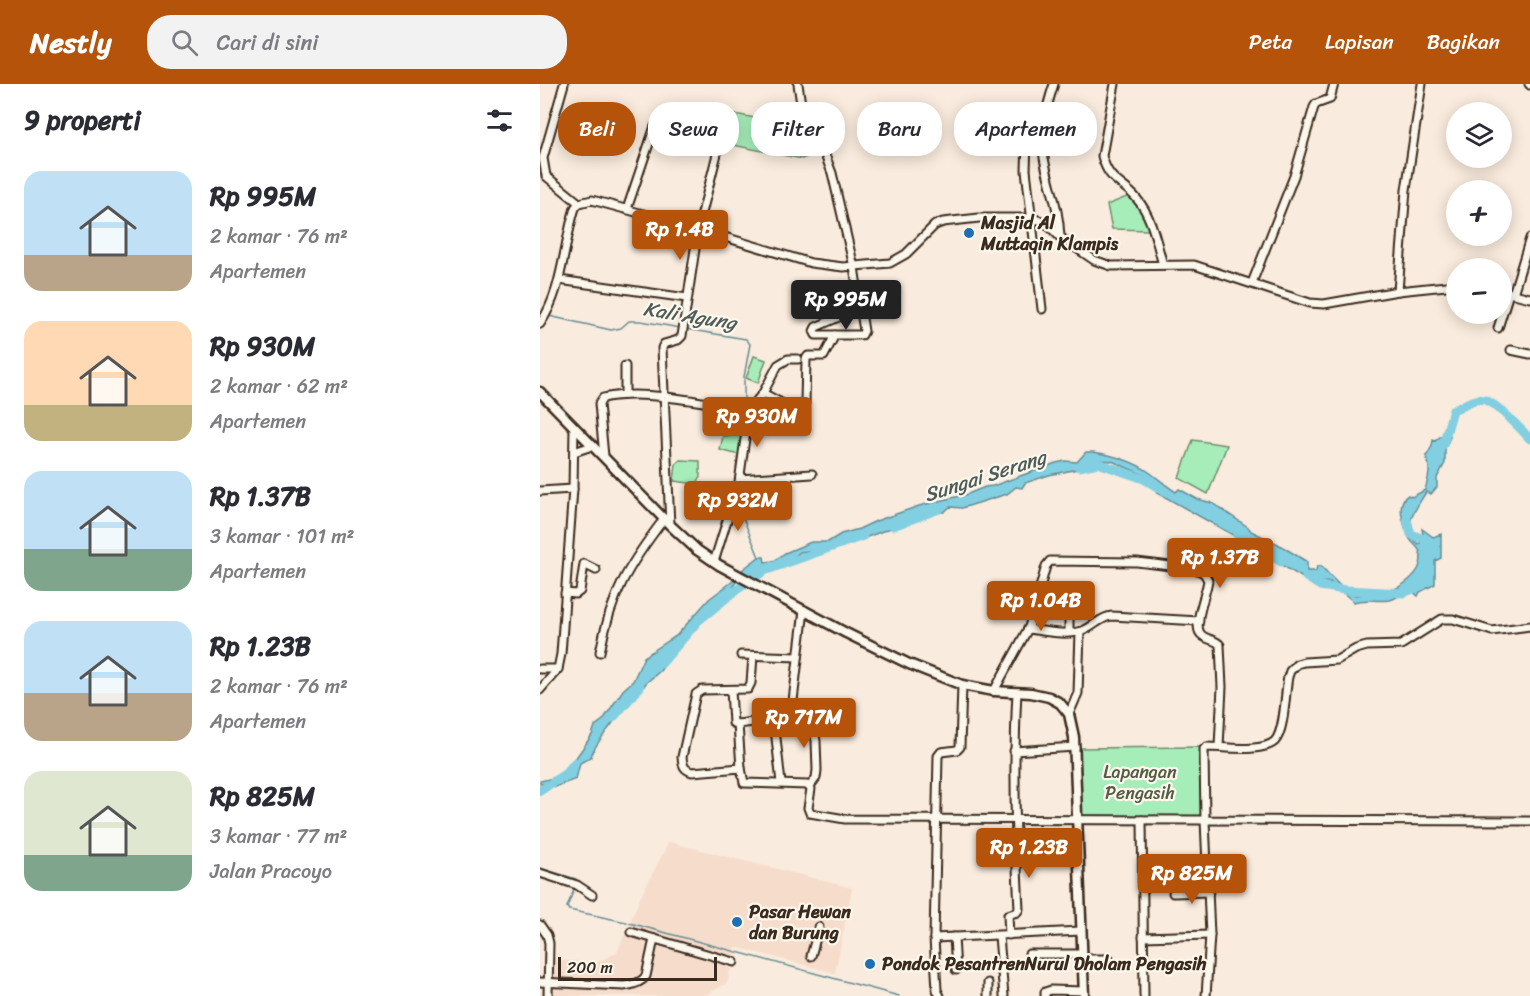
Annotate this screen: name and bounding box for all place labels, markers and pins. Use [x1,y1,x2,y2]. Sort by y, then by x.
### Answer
place label: Masjid Al Muttaqin Klampis [980,207,1119,260]
pin: Rp 1.4B [625,210,735,261]
marker: Masjid Al Muttaqin Klampis [962,226,976,240]
pin: Rp 995M [791,280,901,331]
pin: Rp 930M [702,397,812,448]
pin: Rp 932M [683,481,793,532]
pin: Rp 1.37B [1158,538,1282,589]
pin: Rp 1.04B [979,581,1103,632]
pin: Rp 717M [749,698,859,749]
pin: Rp 1.23B [967,828,1091,879]
pin: Rp 825M [1137,854,1247,905]
place label: Pasar Hewan dan Burung [749,896,851,949]
marker: Pasar Hewan dan Burung [730,915,744,929]
place label: Pondok PesantrenNurul Dholam Pengasih [882,948,1207,980]
marker: Pondok PesantrenNurul Dholam Pengasih [863,957,877,971]

